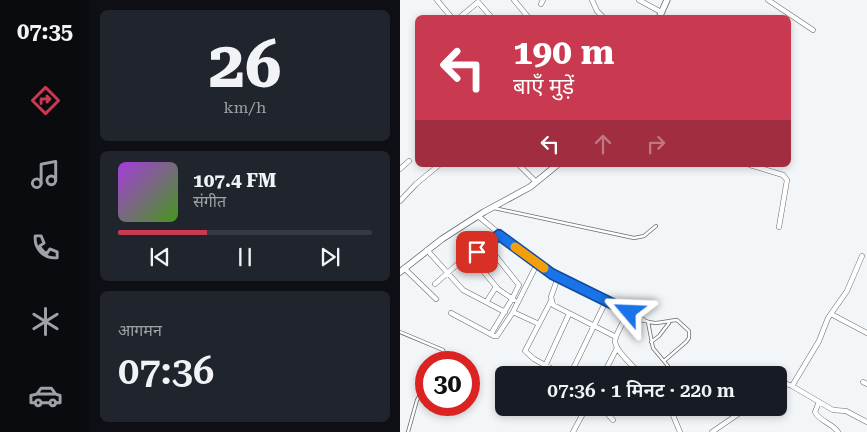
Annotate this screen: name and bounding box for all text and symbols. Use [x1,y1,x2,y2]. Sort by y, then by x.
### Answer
text: 07:35 [17,19,73,44]
text: 26 [209,27,281,103]
text: 190 m [513,32,614,73]
icon: left [430,35,495,100]
text: बाएँ मुड़ें [513,74,574,99]
icon: directions [28,83,63,118]
text: km/h [224,98,266,117]
icon: left [536,130,564,158]
icon: ahead [589,130,617,158]
icon: right [642,130,670,158]
icon: music [28,157,63,192]
text: 107.4 FM [193,169,276,192]
text: संगीत [193,192,226,211]
icon: phone [28,230,63,265]
pin [456,231,498,273]
icon: arrive [463,238,491,266]
icon: previous [146,243,174,271]
icon: pause [231,243,259,271]
icon: next [316,243,344,271]
position arrow [602,285,654,337]
icon: climate [28,304,63,339]
text: आगमन [118,321,162,340]
text: 07:36 [118,349,214,393]
speed limit sign: 30 [415,351,480,416]
icon: car [28,378,63,413]
text: 07:36 · 1 मिनट · 220 m [547,379,735,402]

